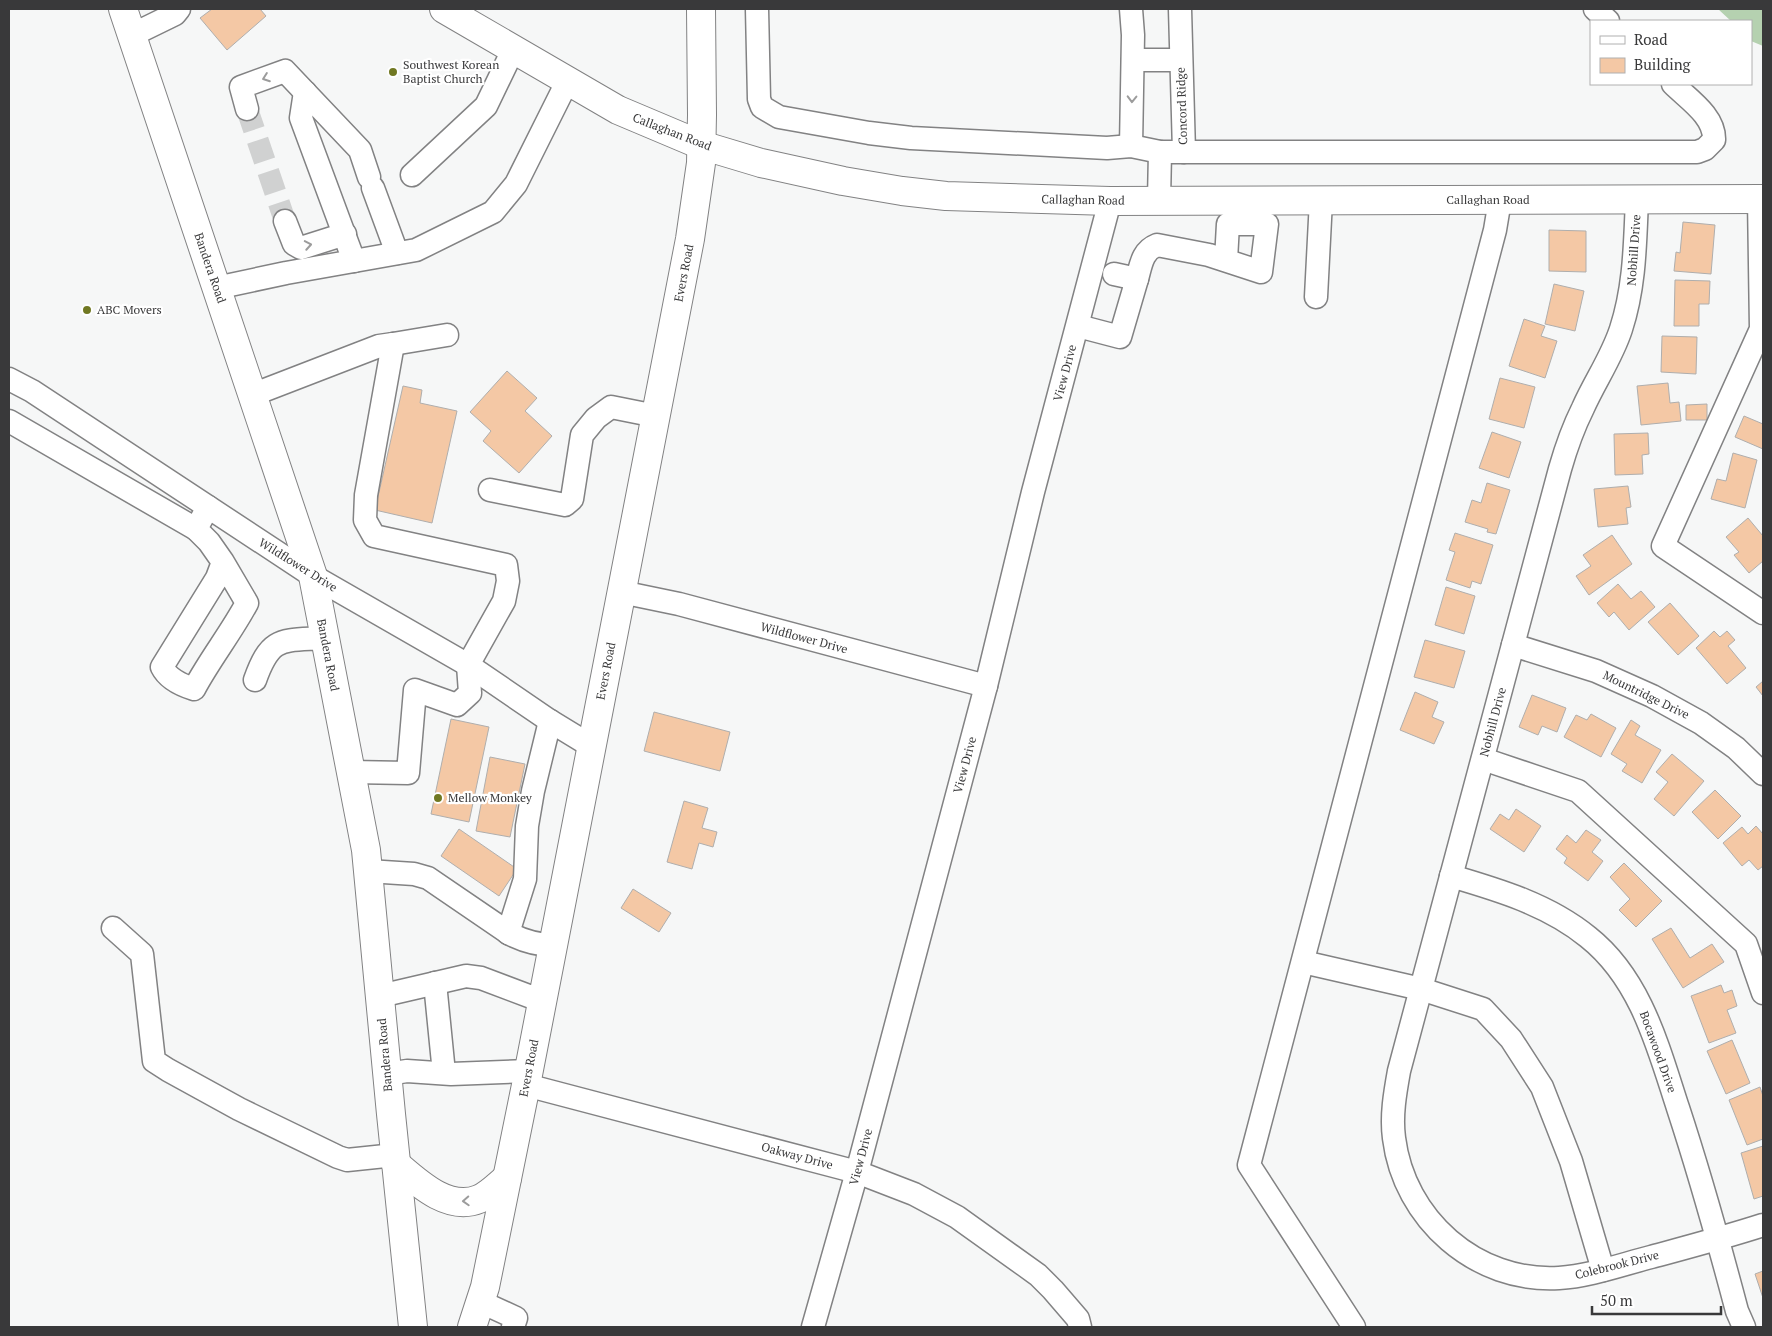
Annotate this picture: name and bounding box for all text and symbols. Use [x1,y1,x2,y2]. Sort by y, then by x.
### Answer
legend [1590,20,1752,85]
text: Road [1634,29,1667,49]
text: Building [1634,54,1692,74]
place label: Southwest Korean Baptist Church [403,57,499,86]
marker: Southwest Korean Baptist Church [387,66,399,78]
street label: Concord Ridge [1173,67,1190,145]
one-way arrow [263,72,271,82]
one-way arrow [1127,96,1137,103]
street label: Callaghan Road [631,110,714,154]
street label: Callaghan Road [1041,191,1125,208]
street label: Callaghan Road [1446,192,1530,207]
street label: Nobhill Drive [1624,214,1643,286]
street label: Bandera Road [191,231,230,305]
one-way arrow [303,241,312,251]
street label: Evers Road [671,242,697,303]
place label: ABC Movers [97,302,162,317]
marker: ABC Movers [81,304,93,316]
street label: View Drive [1050,343,1079,403]
street label: Wildflower Drive [256,534,340,595]
street label: Bandera Road [314,617,343,693]
street label: Wildflower Drive [759,619,849,656]
street label: Evers Road [593,640,619,701]
street label: Mountridge Drive [1601,667,1692,722]
street label: Nobhill Drive [1476,685,1509,758]
street label: View Drive [950,735,979,795]
place label: Mellow Monkey [448,790,533,805]
marker: Mellow Monkey [432,792,444,804]
street label: Bocawood Drive [1637,1009,1680,1095]
street label: Bandera Road [374,1017,395,1092]
street label: Evers Road [516,1037,542,1098]
street label: View Drive [846,1127,875,1187]
street label: Oakway Drive [760,1139,835,1172]
one-way arrow [462,1195,470,1206]
street label: Colebrook Drive [1573,1247,1660,1282]
scale bar [1592,1284,1721,1316]
text: 50 m [1600,1290,1633,1310]

